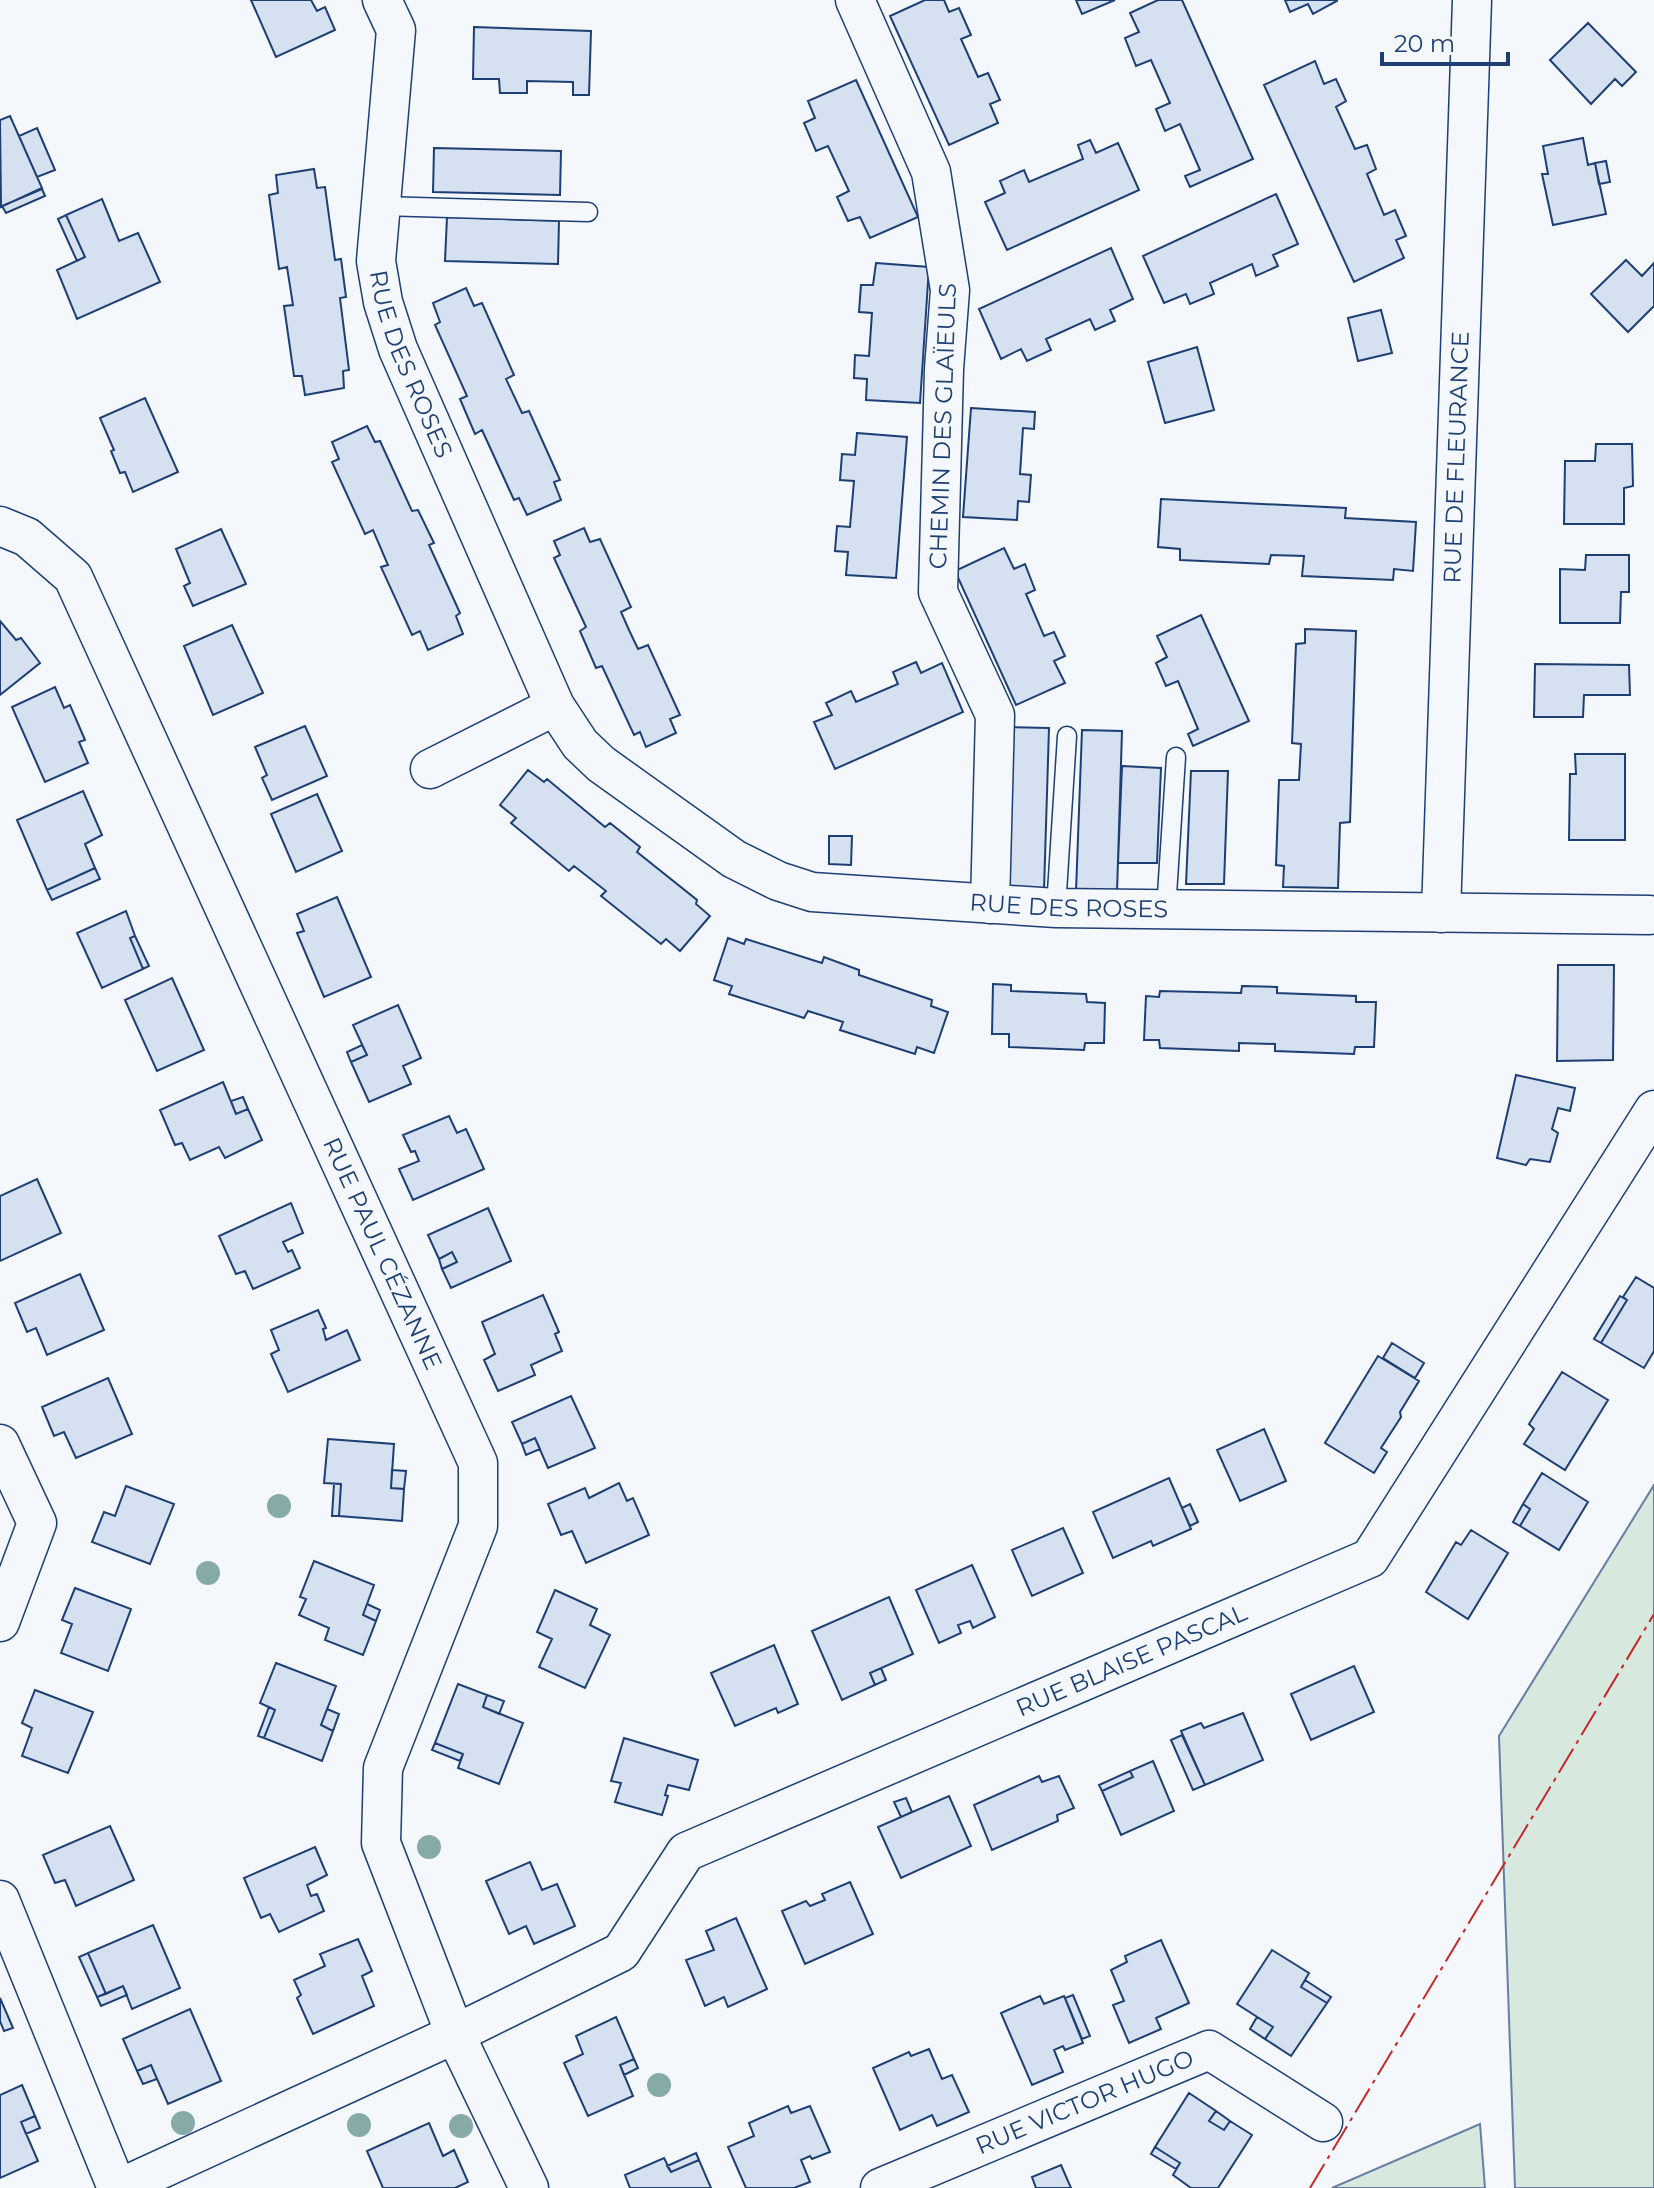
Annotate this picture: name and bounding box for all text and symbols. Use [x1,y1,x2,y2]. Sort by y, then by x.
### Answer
scale bar [1382,16,1508,66]
text: 20 m [1394,29,1455,58]
street label: RUE DES ROSES [364,268,459,462]
street label: CHEMIN DES GLAÏEULS [923,282,962,570]
street label: RUE DE FLEURANCE [1437,331,1475,584]
street label: RUE DES ROSES [969,887,1168,923]
street label: RUE PAUL CÉZANNE [317,1133,448,1374]
street label: RUE BLAISE PASCAL [1011,1598,1251,1722]
street label: RUE VICTOR HUGO [971,2043,1198,2160]

